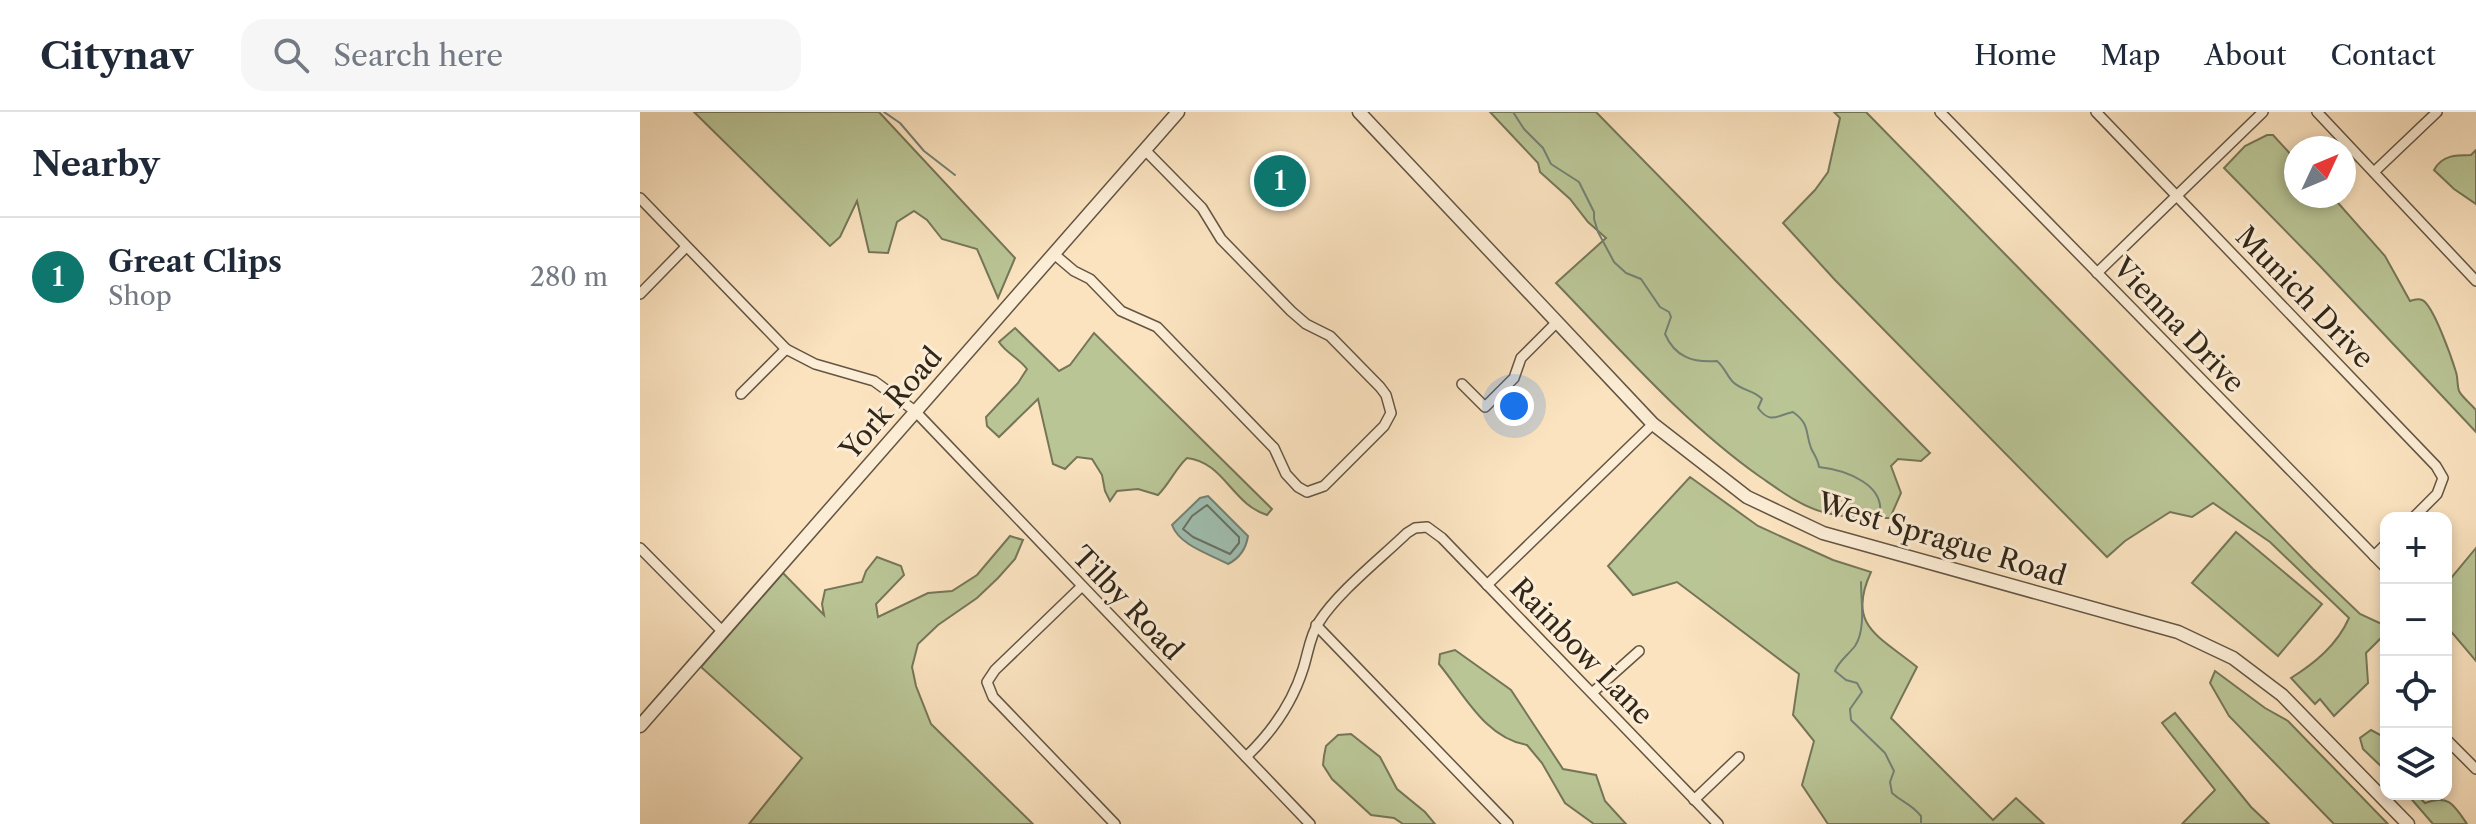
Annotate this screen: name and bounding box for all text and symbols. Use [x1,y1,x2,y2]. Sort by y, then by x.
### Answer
search box [241,19,801,91]
text: Citynav [40,32,193,79]
icon: search [269,33,313,77]
text: Search here [333,37,503,74]
text: Home [1974,38,2056,72]
text: Map [2100,38,2160,72]
text: About [2204,38,2286,72]
text: Contact [2330,38,2436,72]
north arrow [2284,136,2356,208]
text: Nearby [32,143,160,185]
pin: 1 [1254,151,1306,211]
street label: Munich Drive [2229,219,2381,375]
text: Great Clips [108,243,282,280]
street label: Vienna Drive [2106,250,2252,399]
text: 1 [52,261,64,293]
text: 280 m [530,261,608,293]
text: Shop [108,280,172,312]
street label: York Road [832,340,949,467]
your location [1494,386,1534,426]
street label: West Sprague Road [1813,485,2070,593]
map controls [2380,512,2452,800]
button: + [2380,512,2452,584]
street label: Tilby Road [1065,539,1191,667]
street label: Rainbow Lane [1504,571,1660,731]
button: − [2380,584,2452,656]
button: locate [2380,656,2452,728]
button: layers [2380,728,2452,800]

